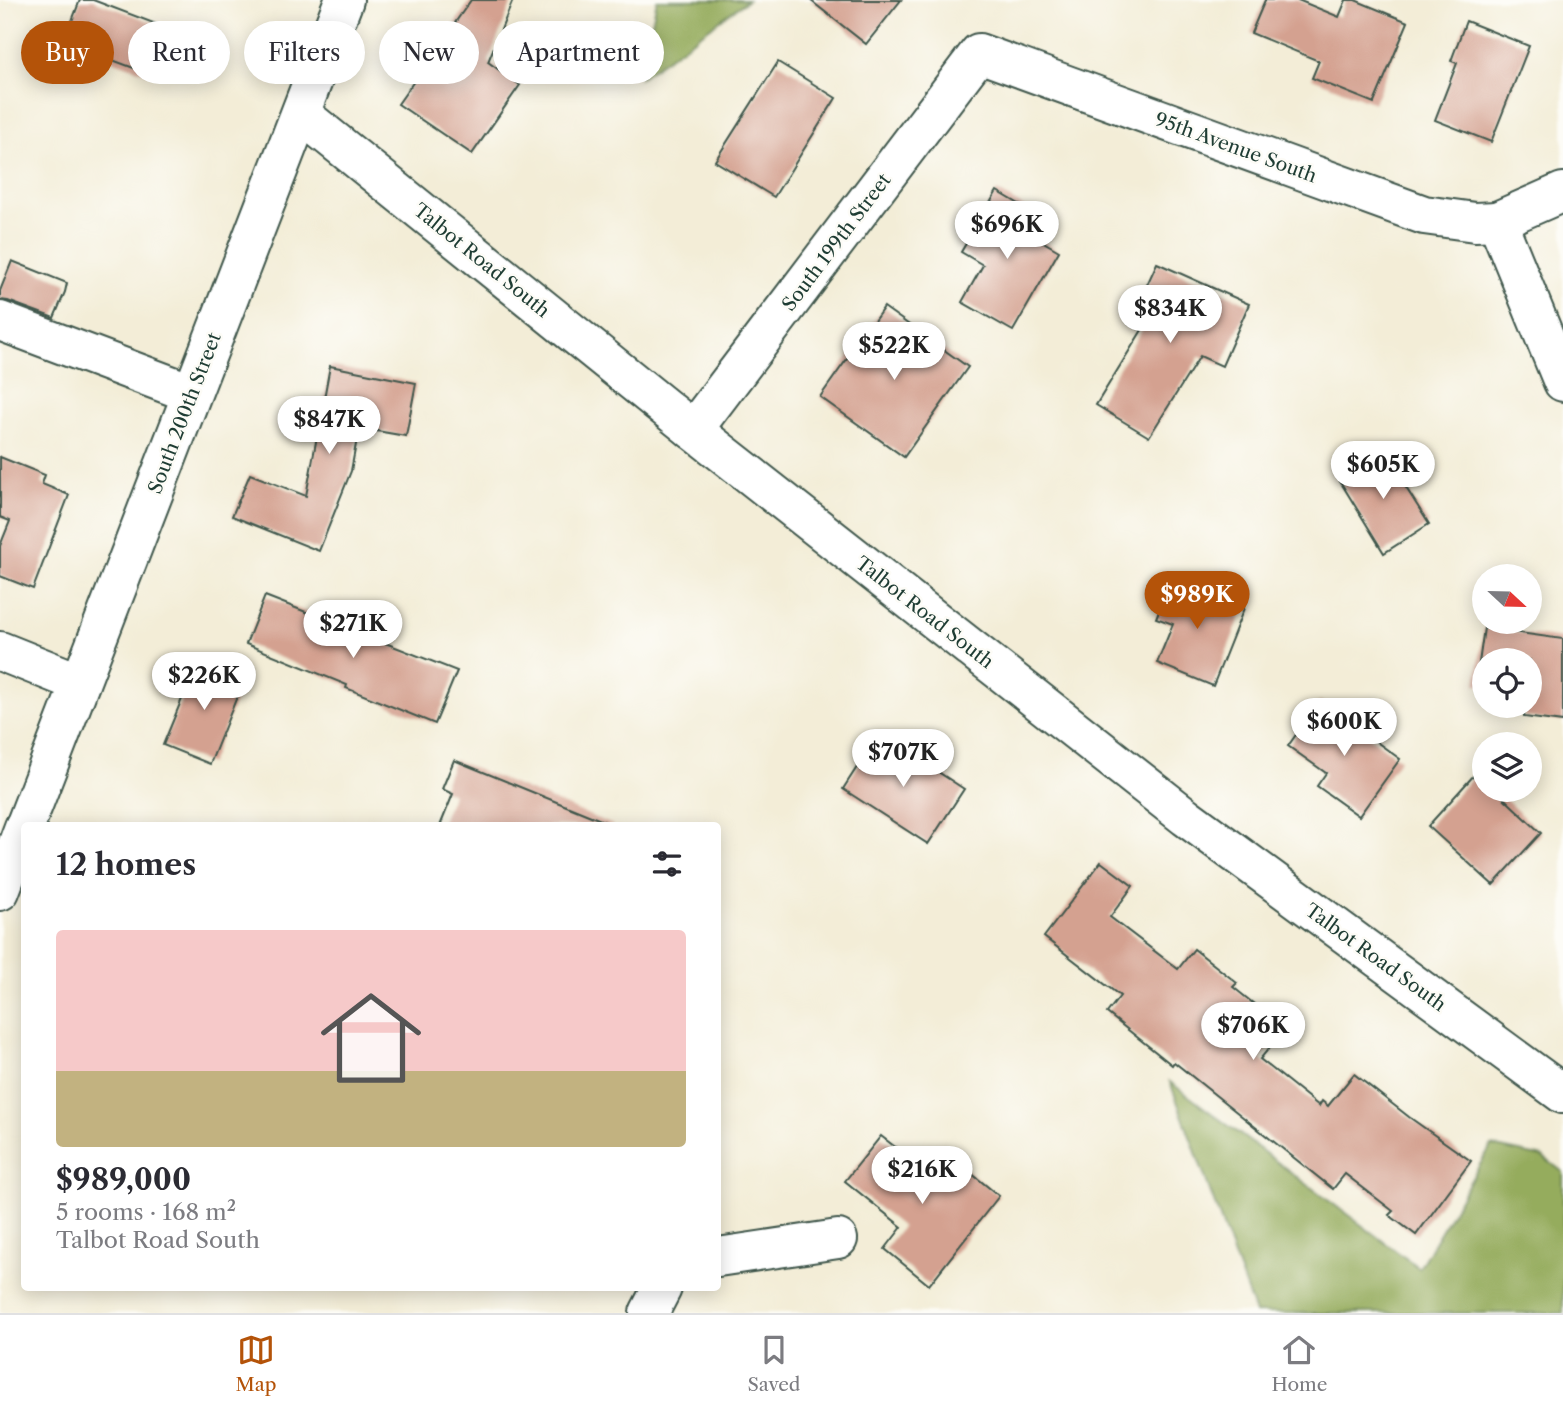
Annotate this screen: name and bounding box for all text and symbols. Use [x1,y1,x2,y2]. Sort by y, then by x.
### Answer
chip: Buy [21,21,114,84]
chip: Rent [128,21,230,84]
chip: Filters [244,21,365,84]
chip: New [379,21,479,84]
chip: Apartment [493,21,664,84]
street label: 95th Avenue South [1152,108,1320,187]
street label: South 199th Street [777,169,896,316]
street label: Talbot Road South [409,198,554,322]
pin: $696K [958,202,1056,261]
text: $696K [971,210,1043,238]
pin: $834K [1121,286,1219,345]
text: $834K [1134,294,1206,322]
pin: $522K [845,322,943,382]
street label: South 200th Street [143,329,226,497]
text: $522K [858,331,930,359]
pin: $847K [280,396,378,456]
text: $847K [293,405,365,433]
pin: $605K [1334,442,1432,501]
text: $605K [1347,450,1419,478]
street label: Talbot Road South [851,552,998,673]
north arrow [1472,564,1542,634]
map controls [1472,564,1542,802]
pin: $989K [1148,572,1246,631]
text: $989K [1161,580,1233,608]
pin: $271K [304,600,402,660]
text: $271K [319,609,387,637]
button: locate [1472,648,1542,718]
pin: $226K [155,652,253,712]
text: $226K [168,661,240,689]
pin: $600K [1295,698,1393,758]
text: $600K [1307,707,1381,735]
pin: $707K [854,730,952,789]
button: layers [1472,732,1542,802]
text: $707K [868,738,938,766]
icon: filters [648,845,686,883]
text: 12 homes [56,846,196,883]
street label: Talbot Road South [1301,899,1451,1016]
icon: home [308,975,434,1101]
pin: $706K [1204,1002,1302,1062]
text: $706K [1217,1011,1289,1039]
pin: $216K [873,1146,971,1206]
text: $216K [888,1155,956,1183]
text: $989,000 [56,1161,191,1198]
text: 5 rooms · 168 m² [56,1198,236,1226]
text: Talbot Road South [56,1226,260,1254]
tab: Map [236,1331,276,1396]
tab: Saved [748,1331,800,1396]
tab: Home [1272,1331,1327,1396]

